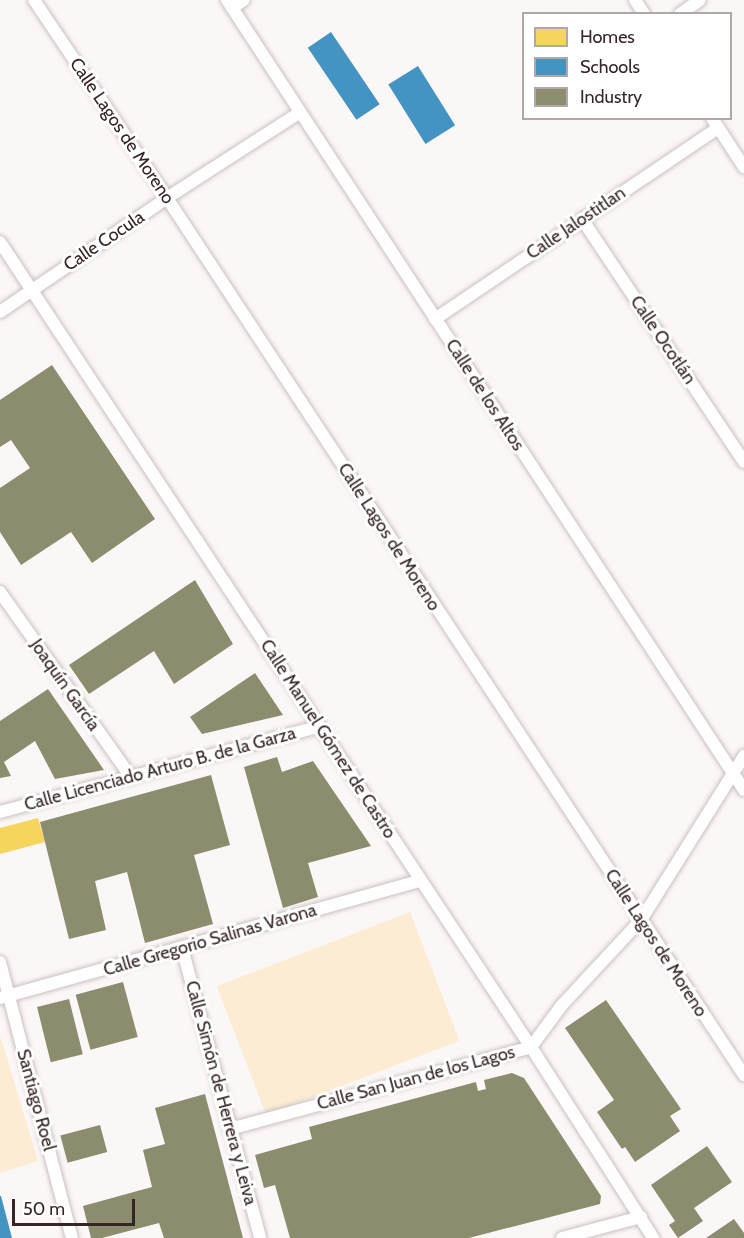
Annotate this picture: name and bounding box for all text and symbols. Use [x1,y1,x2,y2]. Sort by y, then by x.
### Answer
legend [522,12,732,120]
text: Homes [580,26,635,48]
street label: Calle Lagos de Moreno [65,54,179,208]
text: Schools [580,56,640,78]
text: Industry [580,86,642,108]
street label: Calle Jalostitlan [522,182,630,264]
street label: Calle Cocula [60,206,148,276]
street label: Calle Ocotlán [626,292,700,388]
street label: Calle de los Altos [441,335,529,455]
street label: Calle Lagos de Moreno [333,459,445,615]
street label: Joaquín García [25,635,105,735]
street label: Calle Manuel Gómez de Castro [256,635,400,843]
street label: Calle Licenciado Arturo B. de la Garza [22,722,298,816]
street label: Calle Lagos de Moreno [600,865,712,1021]
street label: Calle Gregorio Salinas Varona [101,899,319,981]
street label: Calle Simón de Herrera y Leiva [181,978,261,1208]
street label: Calle San Juan de los Lagos [315,1041,517,1115]
street label: Santiago Roel [12,1047,60,1153]
scale bar [15,1187,138,1225]
text: 50 m [23,1198,65,1220]

